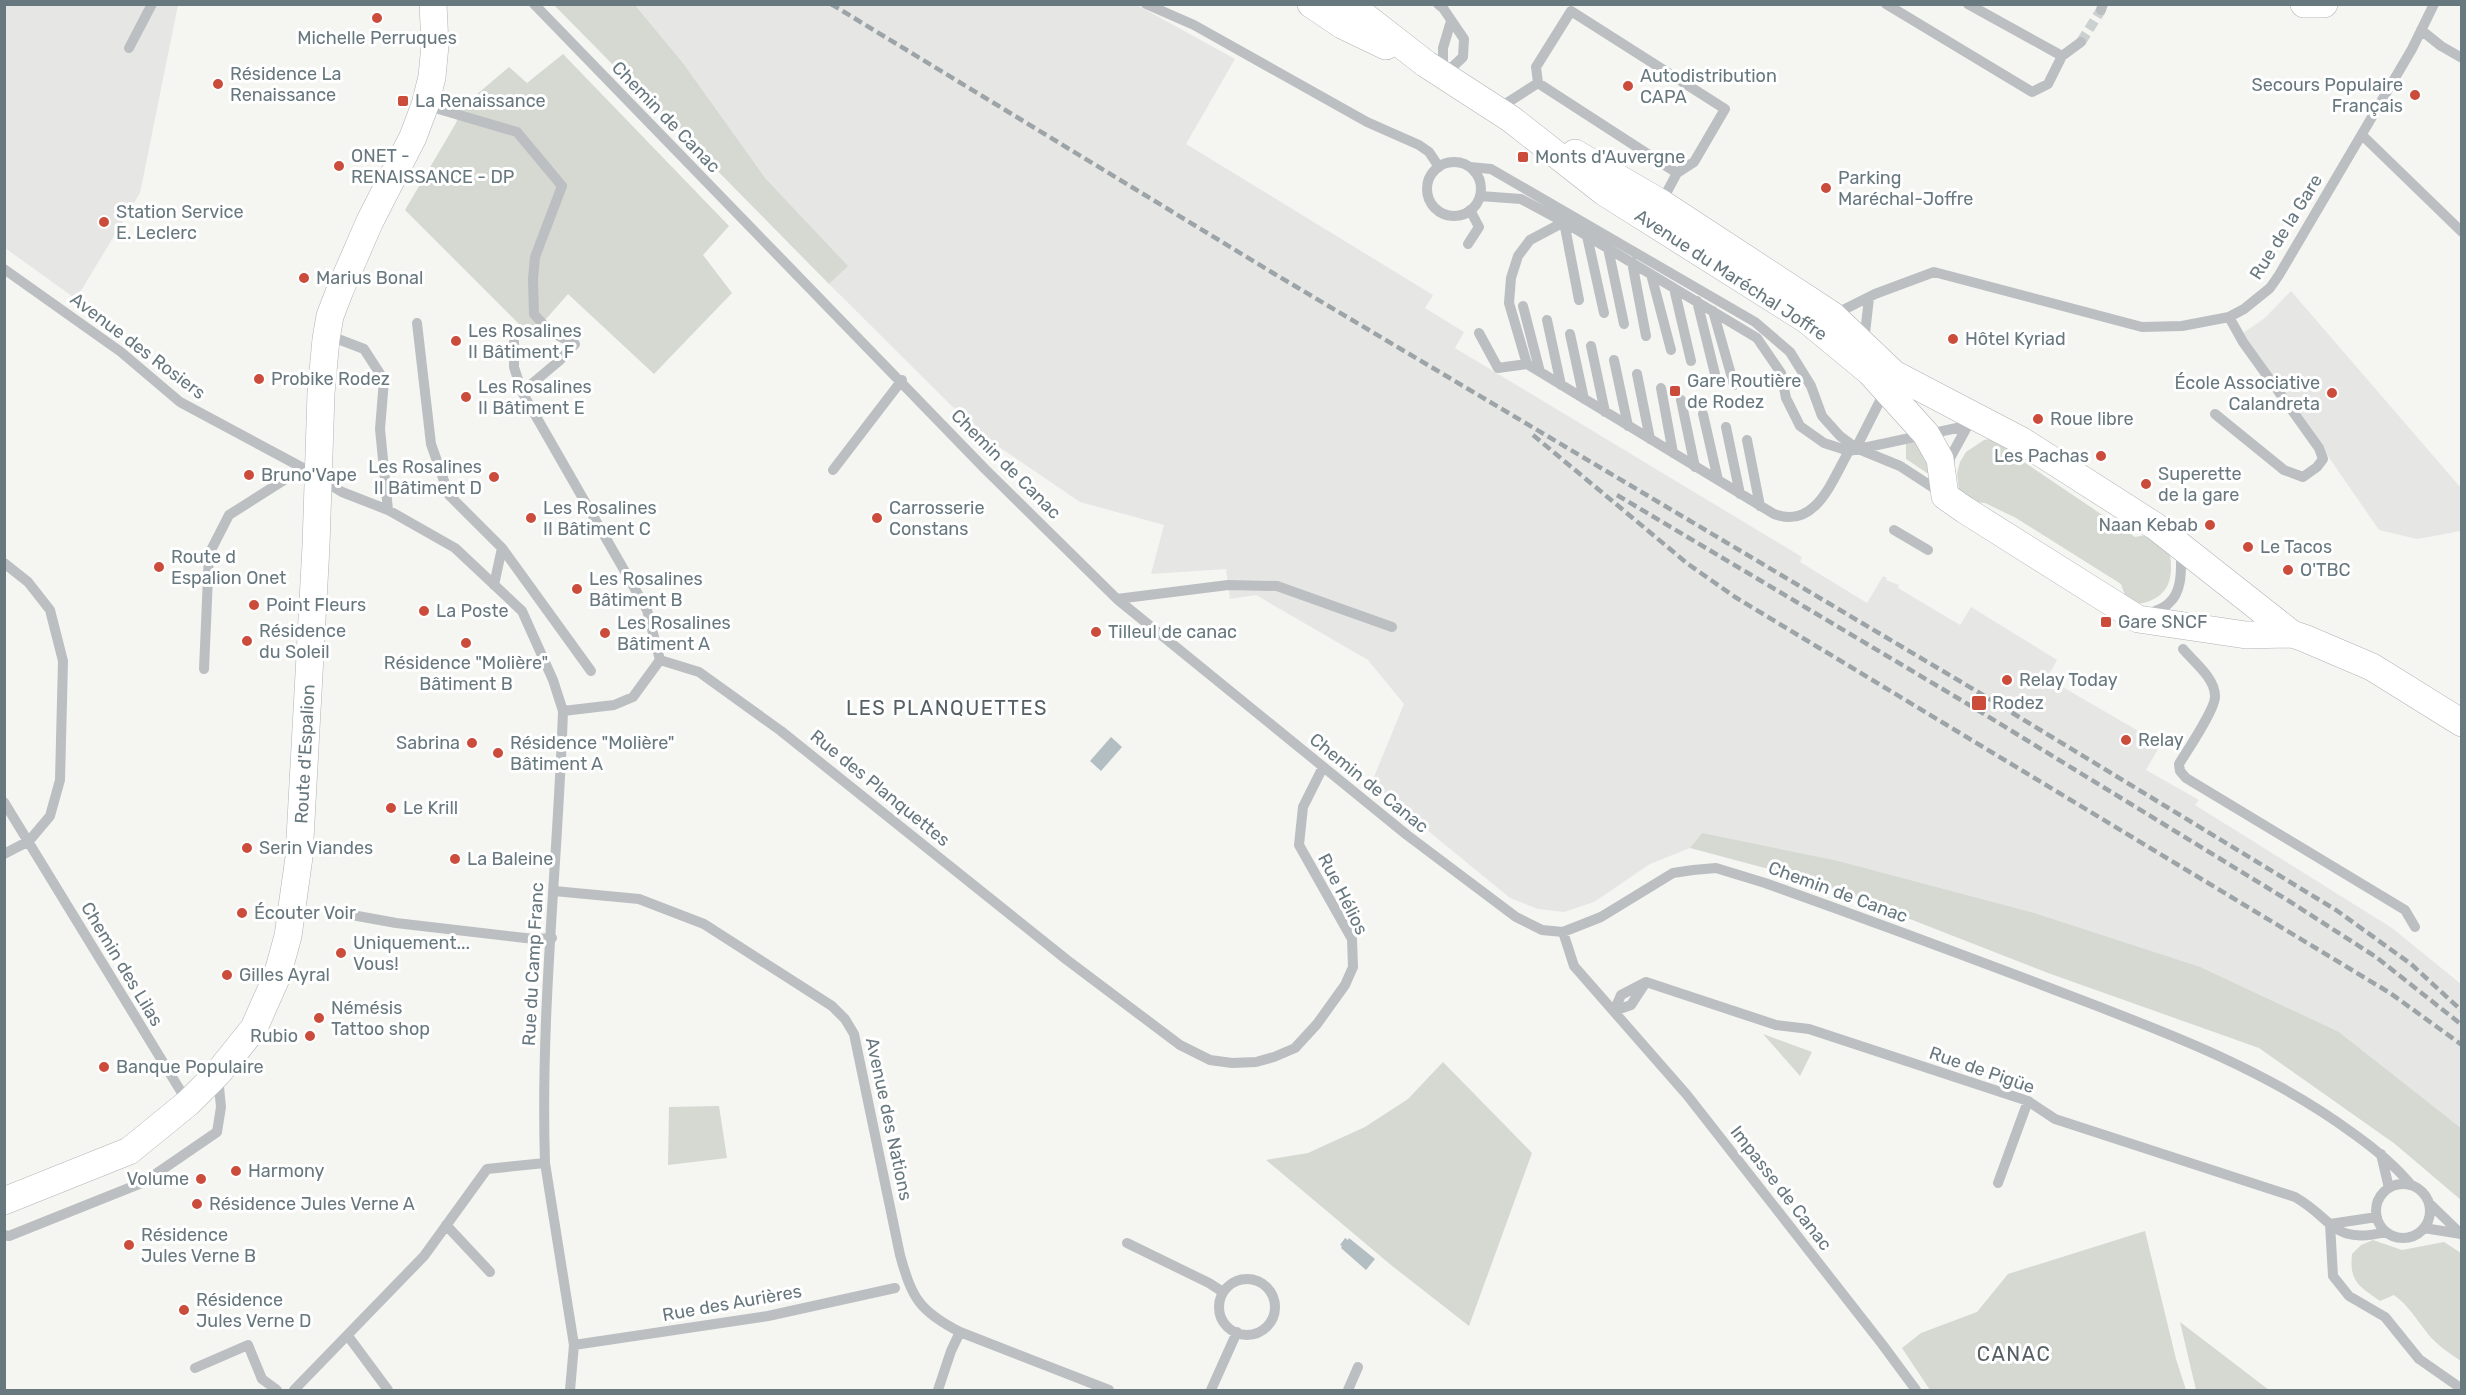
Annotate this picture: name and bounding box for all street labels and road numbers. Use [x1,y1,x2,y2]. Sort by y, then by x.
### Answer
street label: Chemin de Canac [607,57,725,177]
street label: Rue de la Gare [2245,170,2327,284]
street label: Avenue du Maréchal Joffre [1631,205,1831,345]
street label: Avenue des Rosiers [66,288,210,404]
street label: Chemin de Canac [946,404,1066,524]
street label: Route d'Espalion [290,684,320,824]
street label: Rue des Planquettes [806,725,954,851]
street label: Chemin de Canac [1305,728,1433,838]
street label: Rue Hélios [1313,850,1373,938]
street label: Chemin de Canac [1765,857,1911,927]
street label: Rue du Camp Franc [518,882,548,1046]
street label: Chemin des Lilas [76,898,168,1030]
street label: Avenue des Nations [861,1036,917,1202]
street label: Rue de Pigüe [1926,1042,2038,1098]
street label: Impasse de Canac [1725,1121,1837,1255]
street label: Rue des Aurières [661,1280,803,1326]

